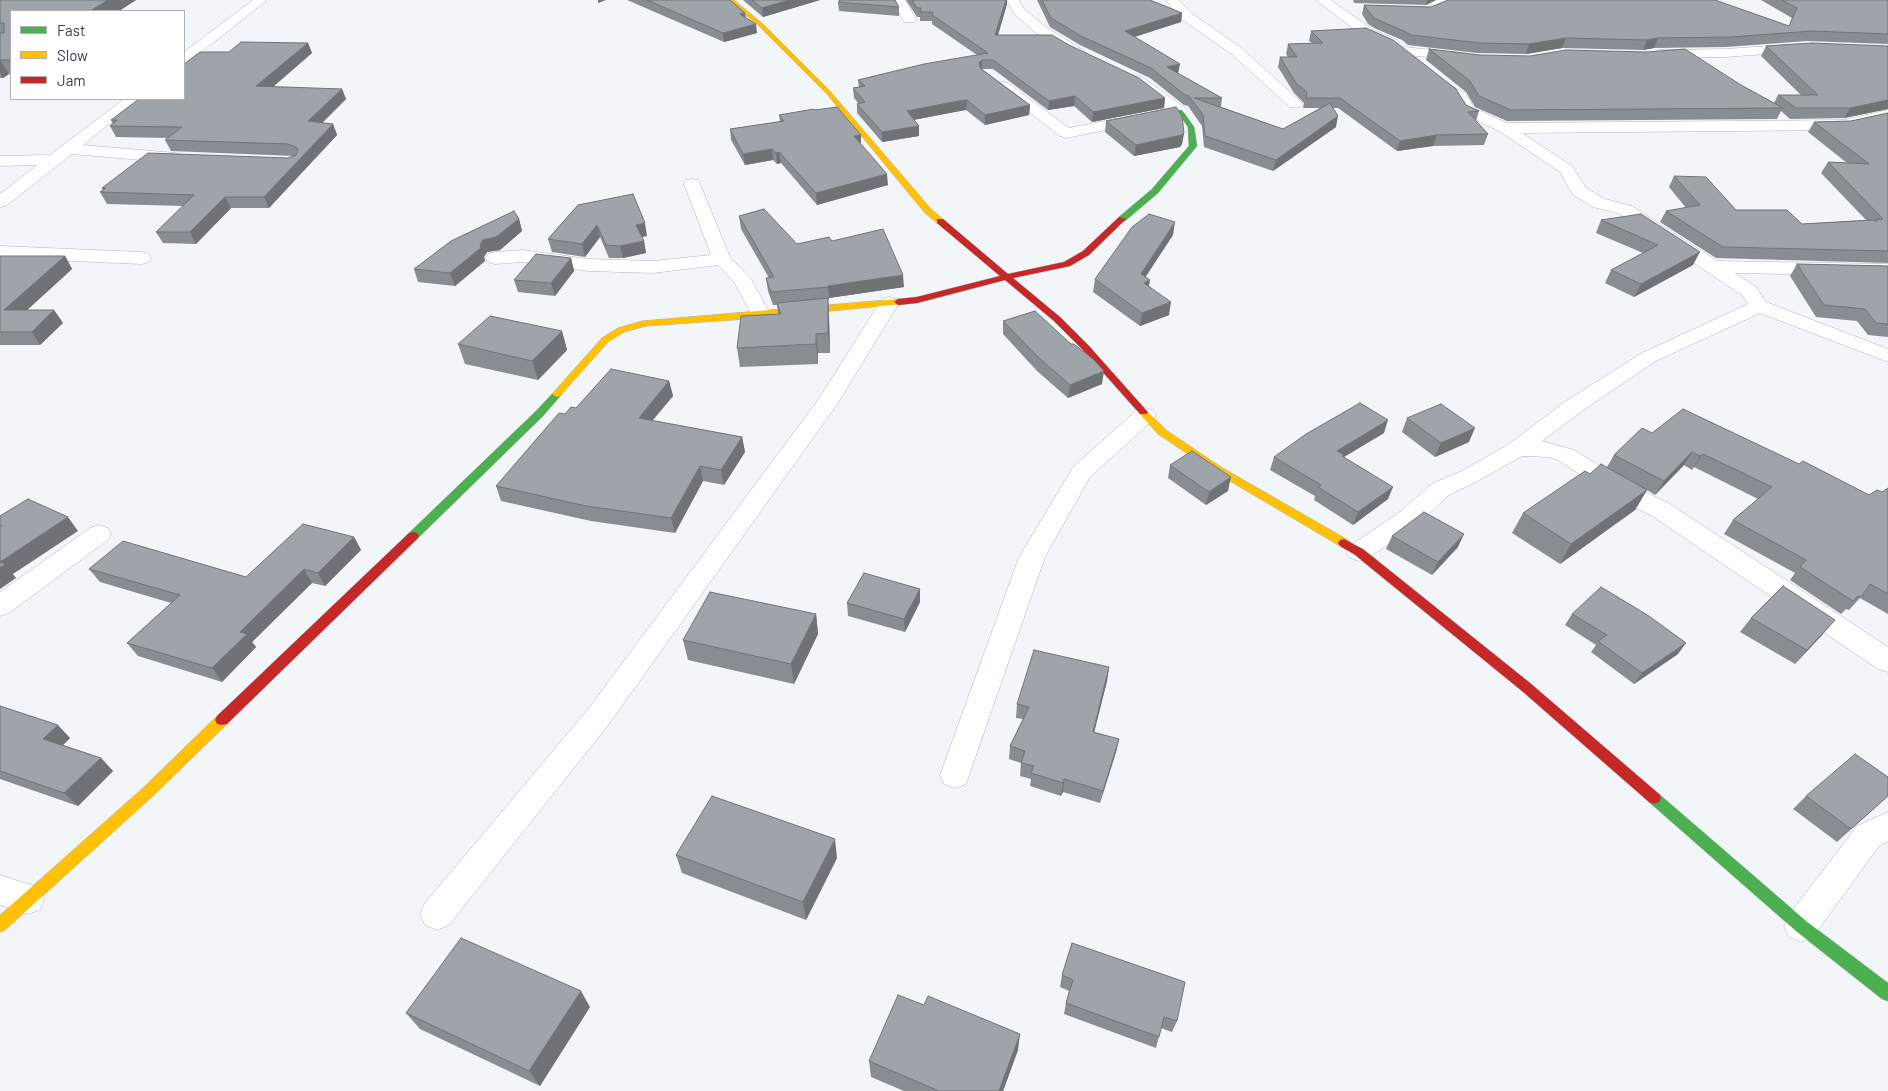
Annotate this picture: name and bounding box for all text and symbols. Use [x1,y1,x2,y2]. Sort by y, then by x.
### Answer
legend [10,10,185,100]
text: Fast [57,21,85,39]
text: Slow [57,46,88,64]
text: Jam [57,71,86,89]

